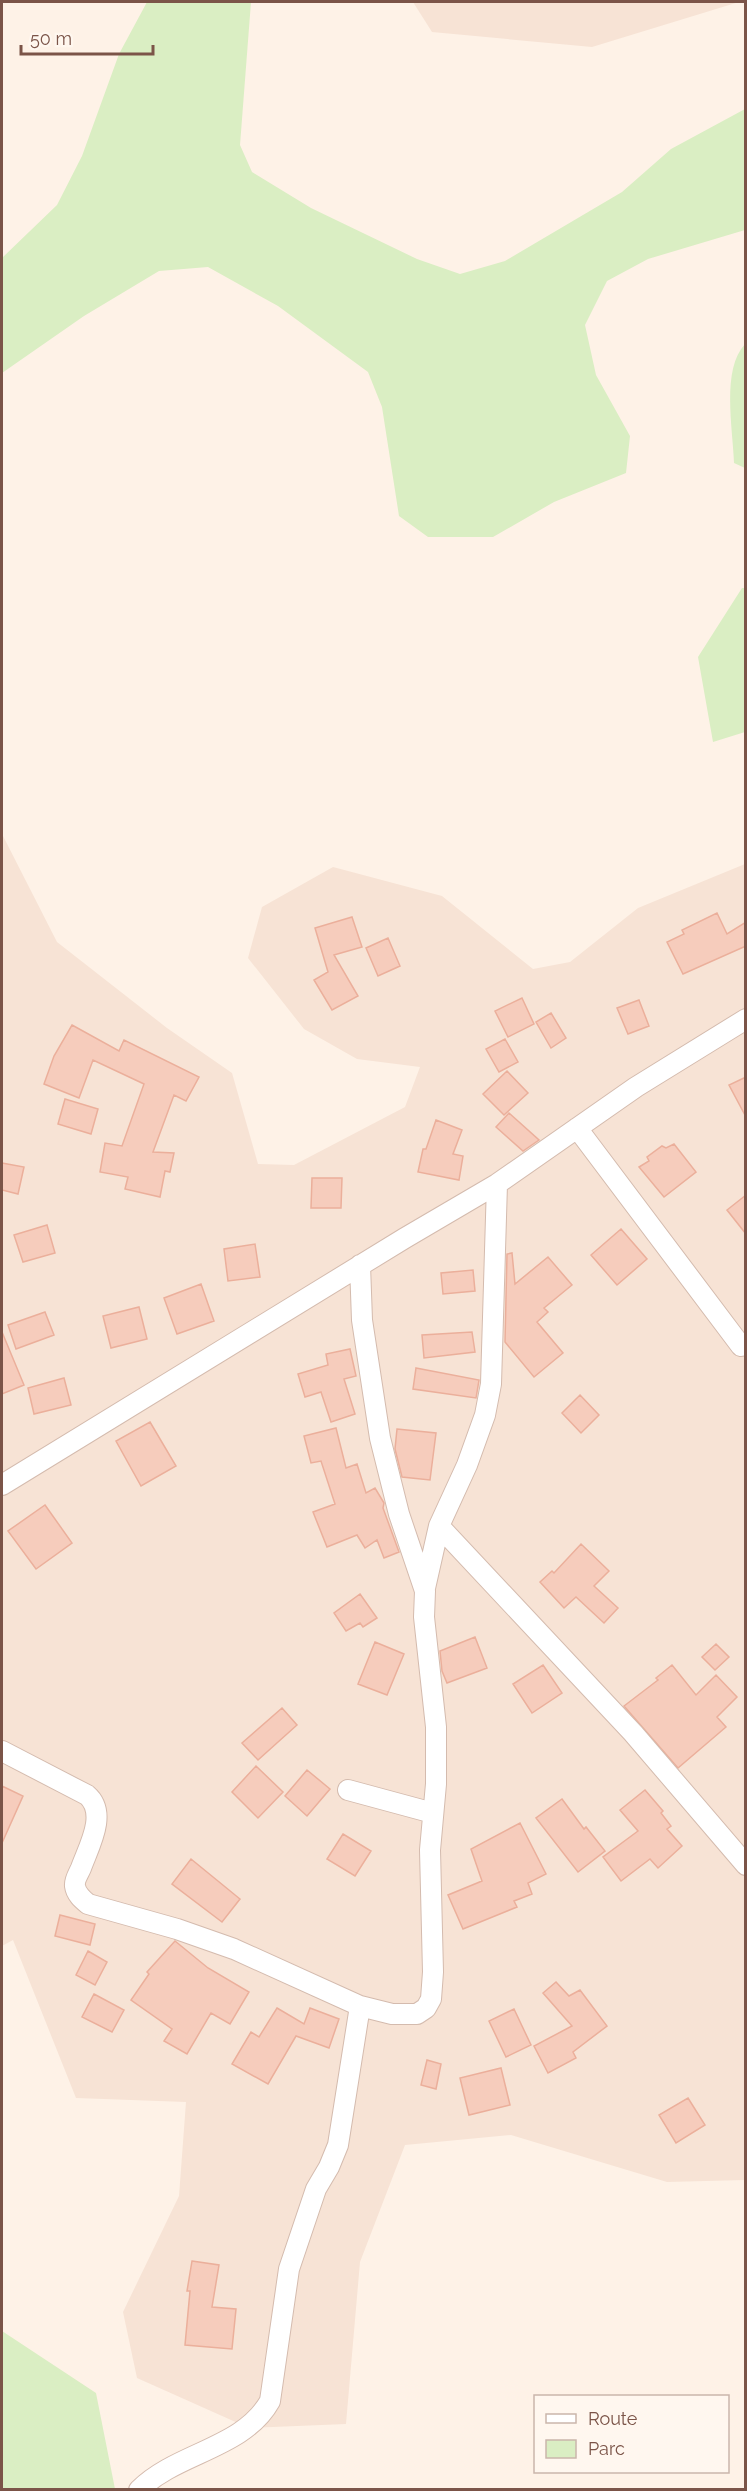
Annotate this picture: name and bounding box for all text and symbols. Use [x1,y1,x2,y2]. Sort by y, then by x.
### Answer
scale bar [21,18,153,56]
text: 50 m [30,28,72,49]
legend [534,2395,729,2473]
text: Route [588,2408,638,2429]
text: Parc [588,2438,625,2459]

